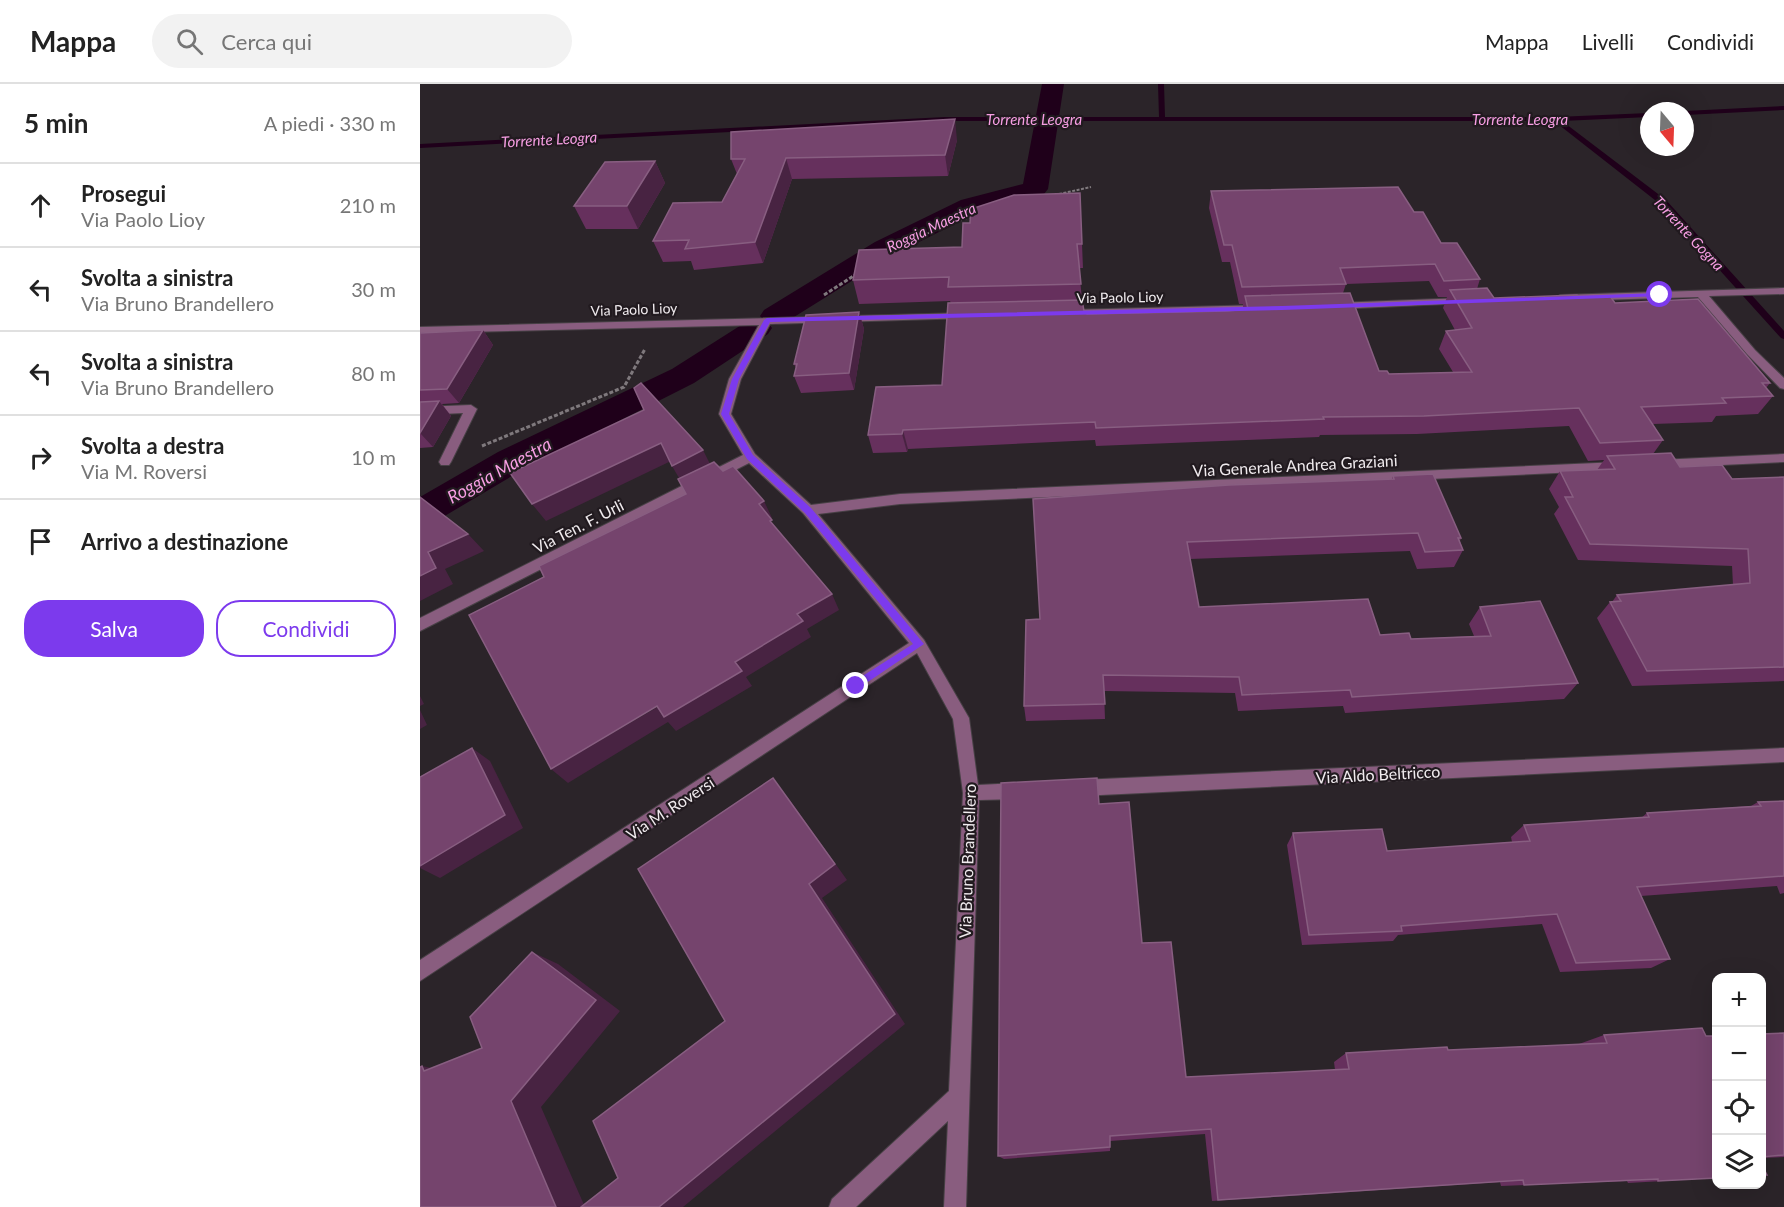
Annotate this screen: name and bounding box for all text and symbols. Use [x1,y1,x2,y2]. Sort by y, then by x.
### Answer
search box [152,14,572,68]
text: Mappa [30,24,116,58]
icon: search [173,25,206,58]
text: Cerca qui [221,28,312,55]
text: Mappa [1485,29,1549,54]
text: Livelli [1582,29,1634,54]
text: Condividi [1667,29,1754,54]
north arrow [1640,102,1694,156]
text: 5 min [24,107,88,139]
water label: Torrente Leogra [986,110,1082,128]
water label: Torrente Leogra [1472,110,1568,128]
text: A piedi · 330 m [264,111,396,135]
water label: Torrente Leogra [500,127,598,151]
text: Prosegui [81,180,166,207]
icon: ahead [24,189,57,222]
water label: Torrente Gogna [1650,192,1729,274]
text: 210 m [340,193,396,217]
water label: Roggia Maestra [884,198,979,256]
text: Via Paolo Lioy [81,207,205,231]
text: Svolta a sinistra [81,264,233,291]
icon: left [24,273,57,306]
text: 30 m [351,277,396,301]
route start [1646,281,1672,307]
street label: Via Paolo Lioy [1076,288,1164,306]
text: Via Bruno Brandellero [81,291,274,315]
street label: Via Paolo Lioy [590,299,678,319]
text: Svolta a sinistra [81,348,233,375]
icon: left [24,357,57,390]
text: 80 m [351,361,396,385]
text: Via Bruno Brandellero [81,375,274,399]
text: Svolta a destra [81,432,224,459]
water label: Roggia Maestra [443,432,555,508]
icon: right [24,441,57,474]
text: 10 m [351,445,396,469]
street label: Via Generale Andrea Graziani [1192,450,1398,480]
text: Via M. Roversi [81,459,207,483]
street label: Via Ten. F. Urli [529,495,627,557]
icon: arrive [24,525,57,558]
text: Arrivo a destinazione [81,528,288,555]
button: Salva [24,600,204,657]
button: Condividi [216,600,396,657]
route end [842,672,868,698]
street label: Via Aldo Beltricco [1315,761,1441,787]
street label: Via M. Roversi [623,773,717,843]
street label: Via Bruno Brandellero [955,783,979,939]
map controls [1712,973,1766,1189]
button: + [1712,973,1766,1027]
button: − [1712,1027,1766,1081]
button: locate [1712,1081,1766,1135]
button: layers [1712,1135,1766,1189]

